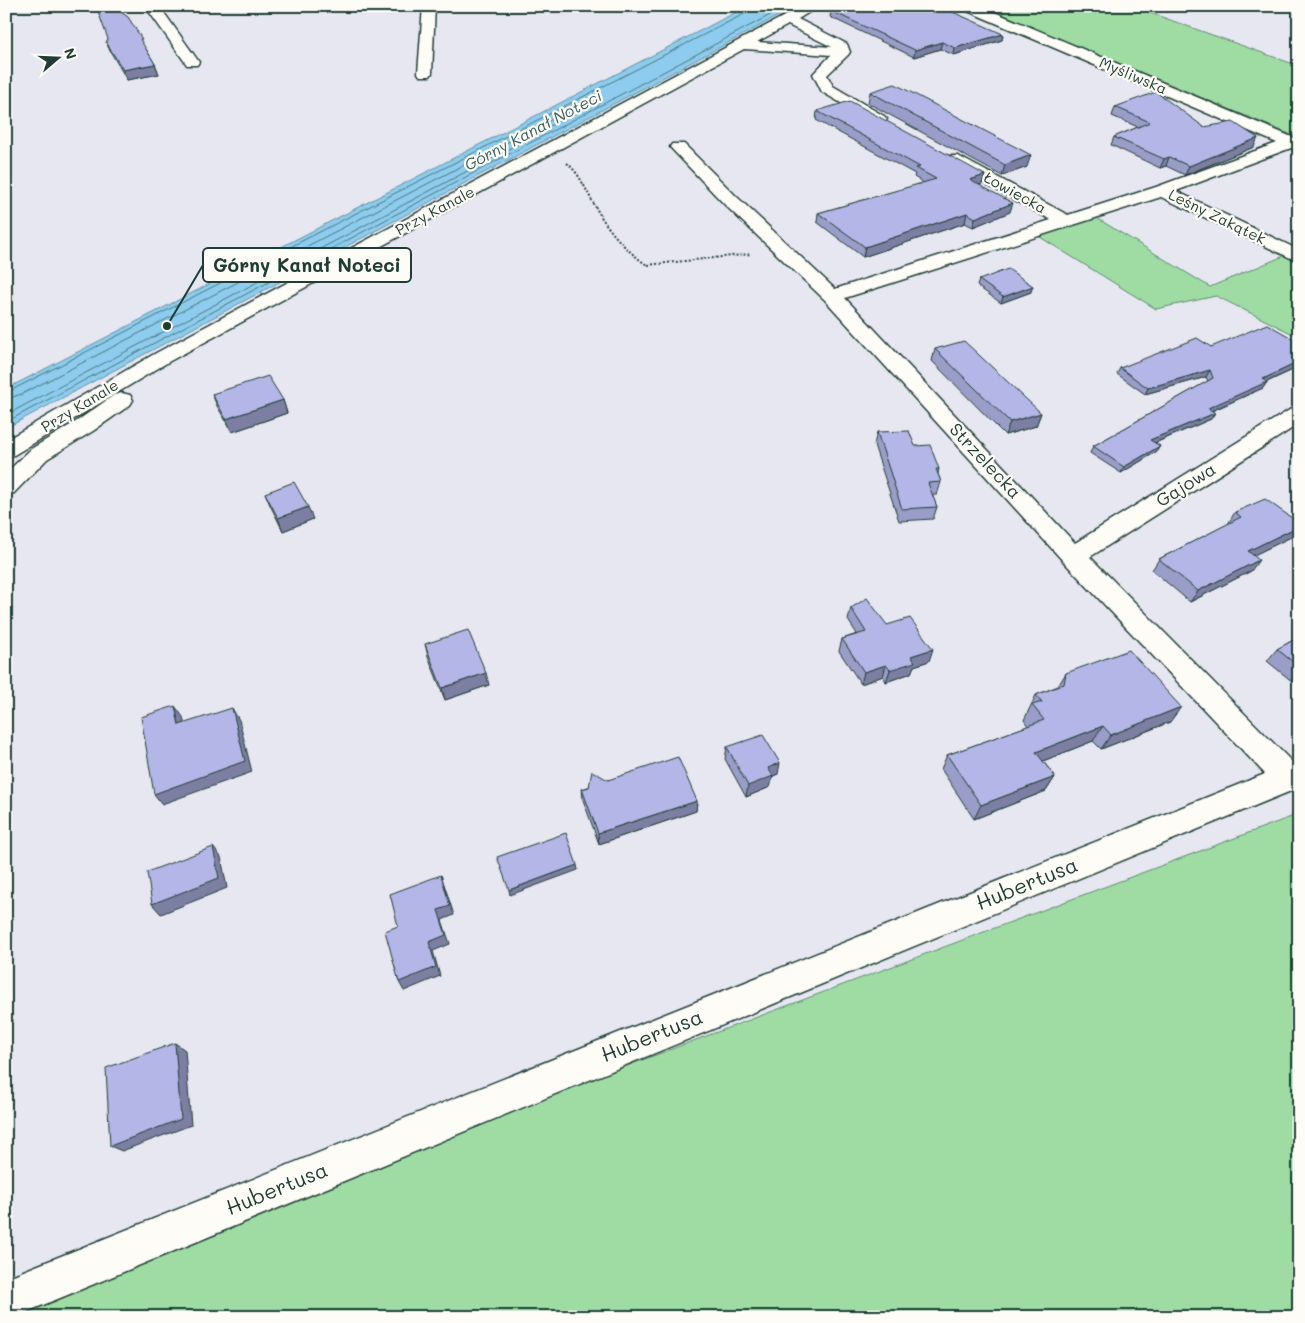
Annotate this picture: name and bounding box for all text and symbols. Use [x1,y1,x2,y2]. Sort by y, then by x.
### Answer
north arrow [32,32,82,82]
text: N [60,45,81,62]
street label: Myśliwska [1096,52,1170,98]
water label: Górny Kanał Noteci [460,84,605,175]
street label: Łowiecka [981,167,1050,217]
street label: Przy Kanale [392,181,478,239]
street label: Leśny Zakątek [1165,184,1269,248]
callout: Górny Kanał Noteci [203,248,411,282]
text: Górny Kanał Noteci [213,252,401,277]
street label: Przy Kanale [37,374,122,436]
street label: Strzelecka [944,417,1027,503]
street label: Gajowa [1151,456,1220,512]
street label: Hubertusa [972,850,1081,915]
street label: Hubertusa [597,1002,706,1067]
street label: Hubertusa [222,1155,331,1220]

